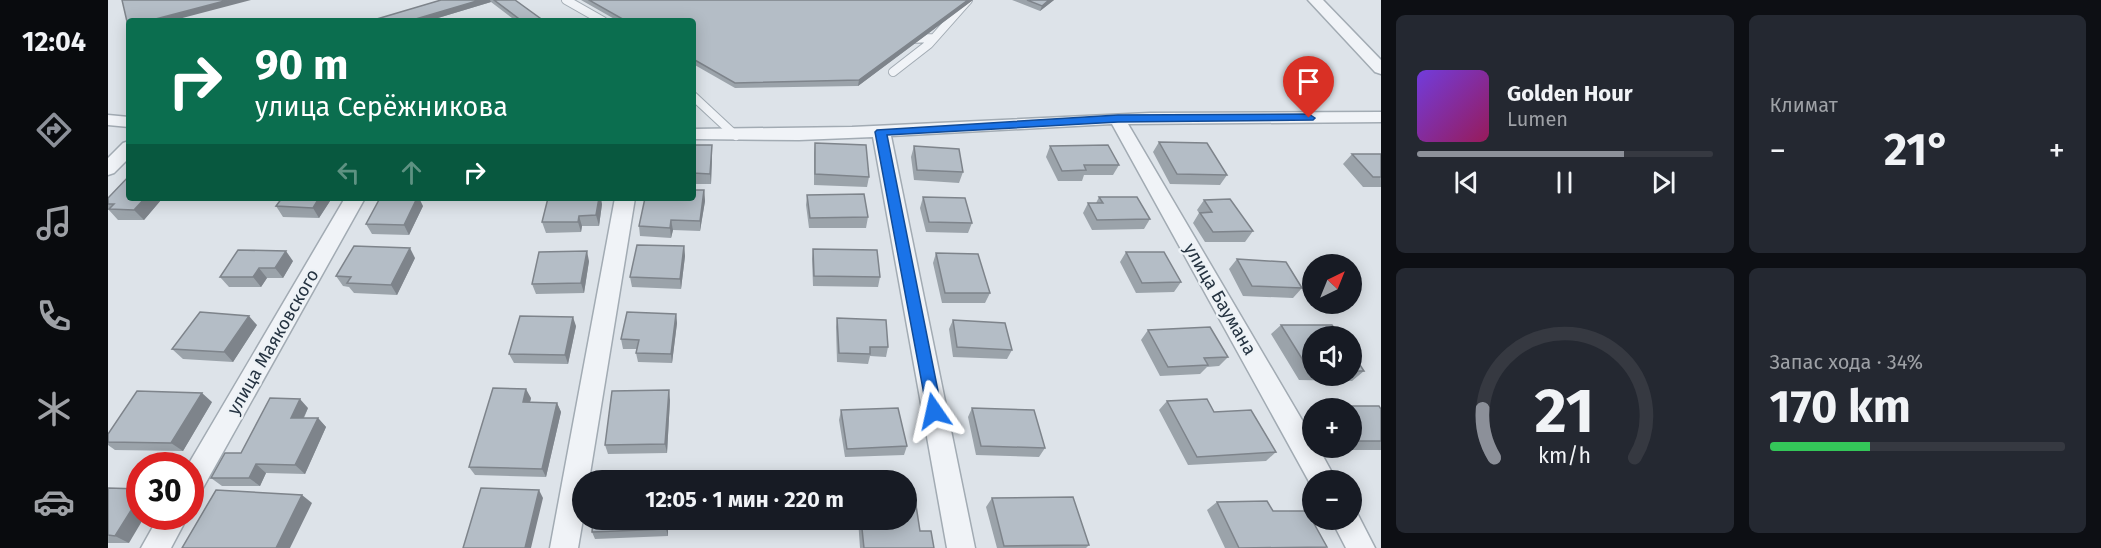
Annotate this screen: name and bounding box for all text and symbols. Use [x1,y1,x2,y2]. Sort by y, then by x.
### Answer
text: 12:04 [22,26,86,58]
text: 90 m [255,40,349,90]
icon: right [156,42,234,120]
pin [1283,56,1334,118]
icon: arrive [1292,65,1325,98]
text: Golden Hour [1507,80,1633,107]
text: улица Серёжникова [255,91,508,123]
text: Климат [1770,93,1838,117]
text: Lumen [1507,107,1568,131]
icon: directions [33,109,75,151]
text: 21° [1884,123,1951,177]
text: − [1770,131,1786,171]
text: + [2049,131,2065,171]
icon: left [332,156,365,189]
icon: ahead [395,156,428,189]
icon: right [458,156,491,189]
icon: previous [1450,166,1483,199]
icon: pause [1548,166,1581,199]
icon: next [1647,166,1680,199]
icon: music [33,202,75,244]
street label: улица Баумана [1179,239,1261,359]
north arrow [1302,254,1362,314]
map controls [1302,254,1362,530]
street label: улица Маяковского [222,265,324,419]
icon: phone [33,295,75,337]
button: sound [1302,326,1362,386]
text: Запас хода · 34% [1770,350,1923,374]
text: 21 [1535,374,1595,449]
position arrow [902,379,966,443]
text: 170 km [1770,380,1911,434]
icon: climate [33,388,75,430]
button: + [1302,398,1362,458]
text: km/h [1538,443,1591,469]
speed limit sign: 30 [126,452,204,530]
button: − [1302,470,1362,530]
icon: car [33,481,75,523]
text: 12:05 · 1 мин · 220 m [645,486,844,513]

